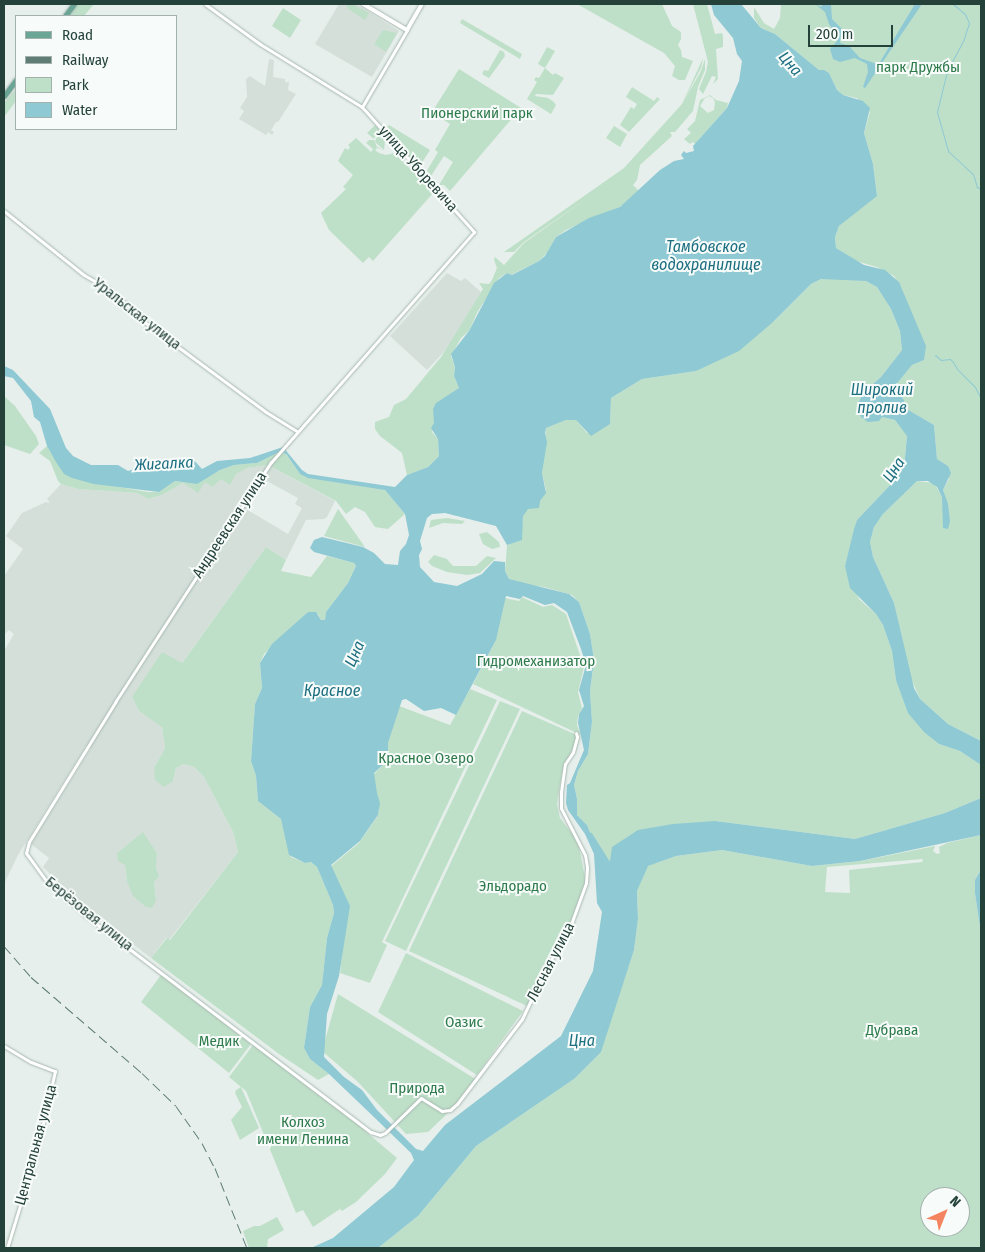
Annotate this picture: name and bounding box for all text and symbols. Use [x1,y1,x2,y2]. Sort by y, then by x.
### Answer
legend [15,15,178,130]
scale bar [810,15,895,47]
text: 200 m [816,25,853,43]
text: Road [62,26,93,44]
water label: Цна [774,48,806,80]
text: Railway [62,51,109,69]
park label: парк Дружбы [876,59,960,77]
text: Park [62,76,89,94]
text: Water [62,101,97,119]
park label: Пионерский парк [421,105,533,123]
street label: улица Уборевича [375,122,461,216]
water label: Тамбовское водохранилище [651,237,761,275]
street label: Уральская улица [90,274,184,354]
water label: Широкий пролив [851,380,913,418]
water label: Жигалка [134,453,194,475]
water label: Цна [879,454,909,486]
street label: Андреевская улица [189,469,271,581]
water label: Цна [341,638,369,670]
park label: Гидромеханизатор [477,653,595,671]
water label: Красное [304,681,360,701]
park label: Красное Озеро [378,750,474,768]
street label: Берёзовая улица [41,873,137,955]
park label: Эльдорадо [479,878,547,896]
street label: Лесная улица [523,919,579,1005]
park label: Оазис [445,1014,483,1032]
park label: Дубрава [866,1022,918,1040]
water label: Цна [569,1031,595,1051]
park label: Медик [199,1033,239,1051]
park label: Природа [389,1080,445,1098]
street label: Центральная улица [11,1083,61,1207]
park label: Колхоз имени Ленина [257,1113,349,1148]
north arrow [920,1187,970,1237]
text: N [946,1193,964,1211]

